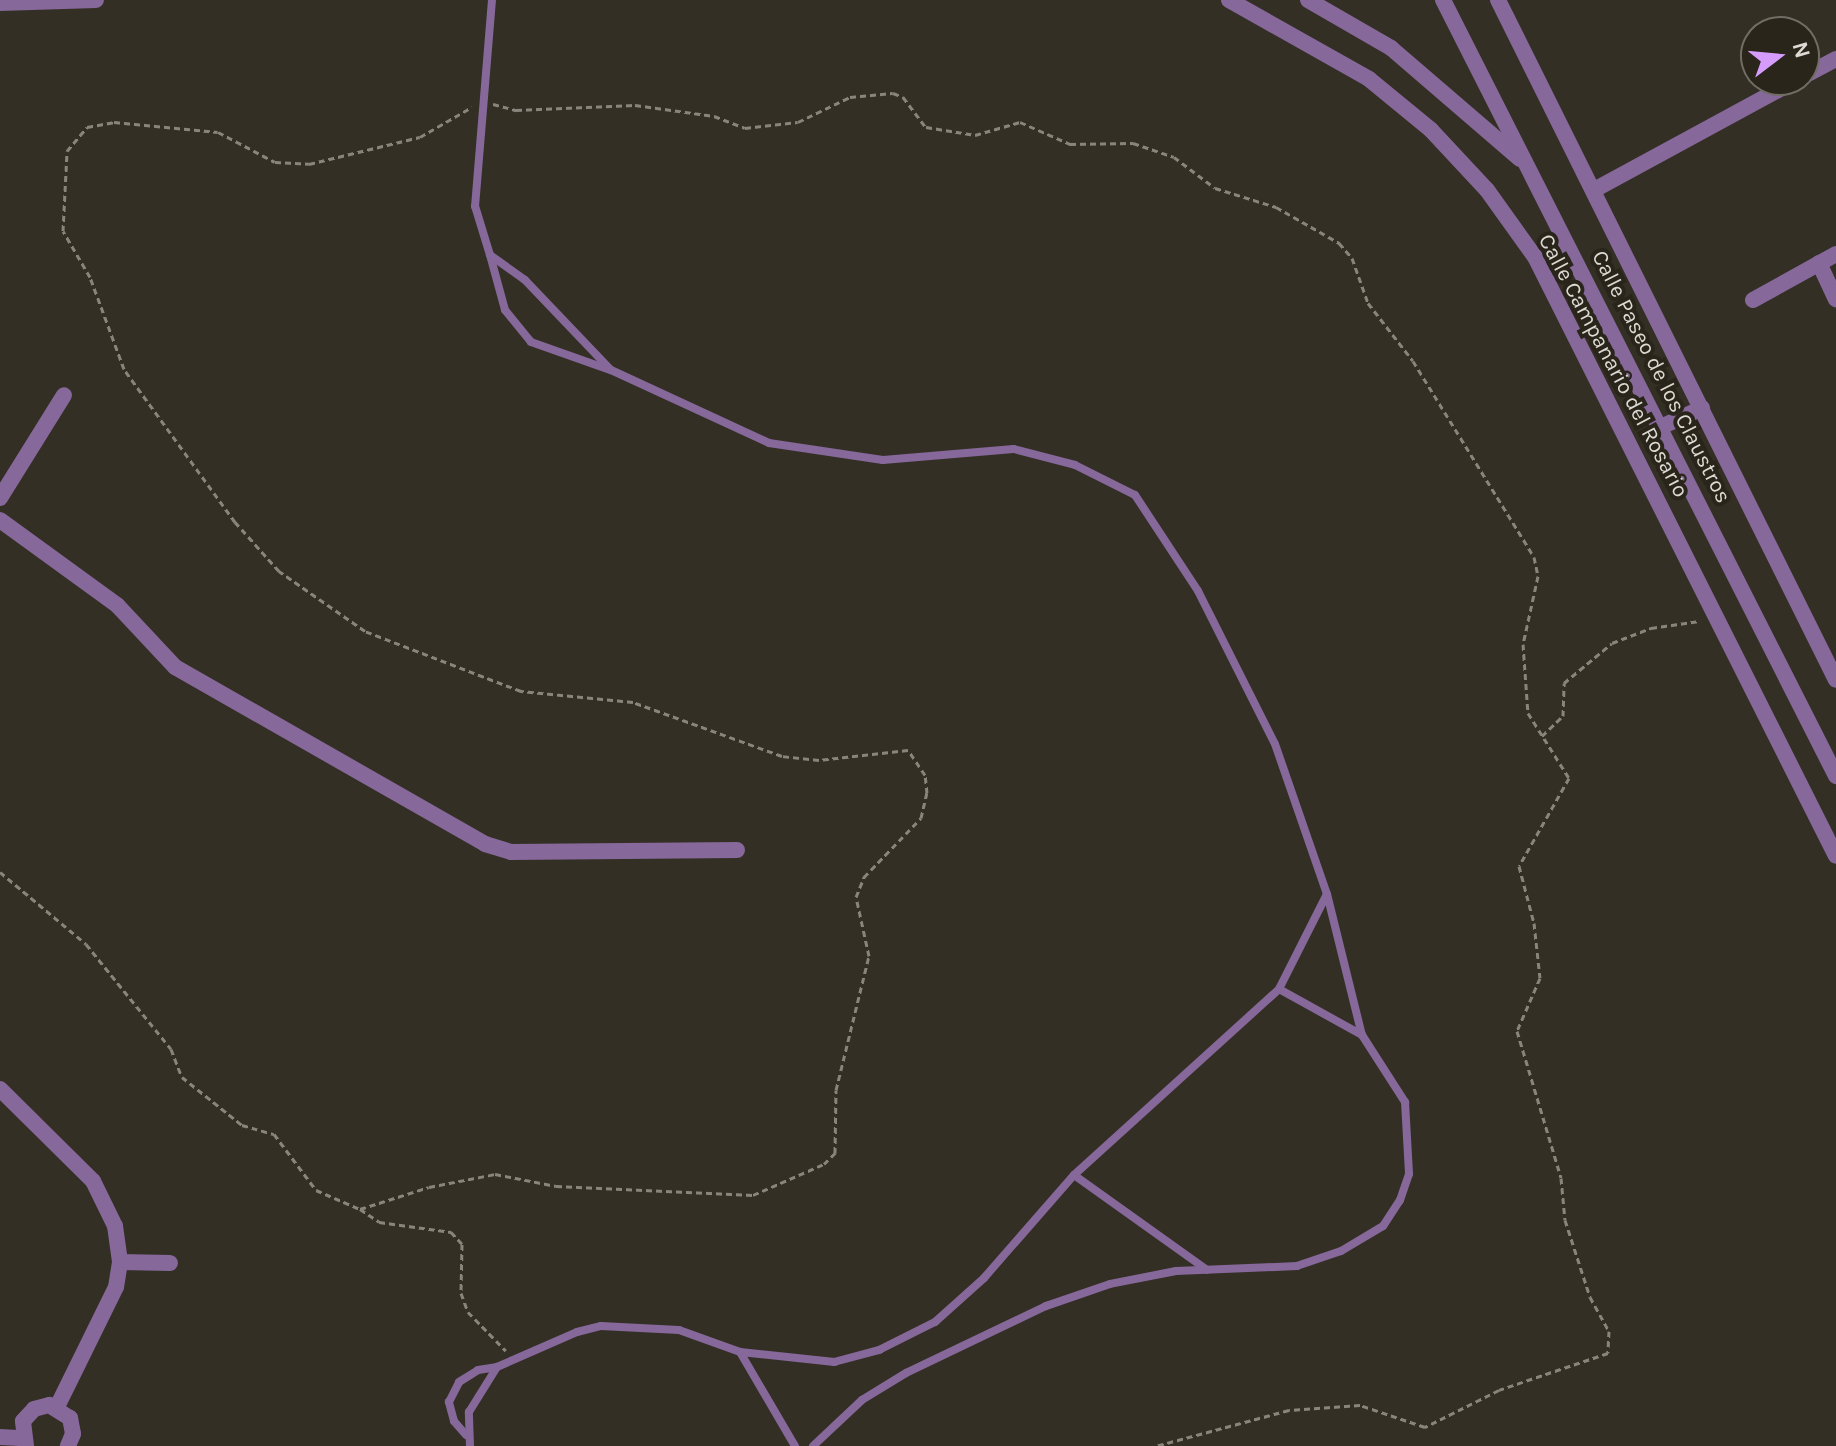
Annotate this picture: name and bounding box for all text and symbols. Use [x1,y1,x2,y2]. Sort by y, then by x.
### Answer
north arrow [1740,16,1820,96]
text: N [1786,39,1816,61]
street label: Calle Campanario del Rosario [1532,230,1694,502]
street label: Calle Paseo de los Claustros [1586,246,1736,508]

